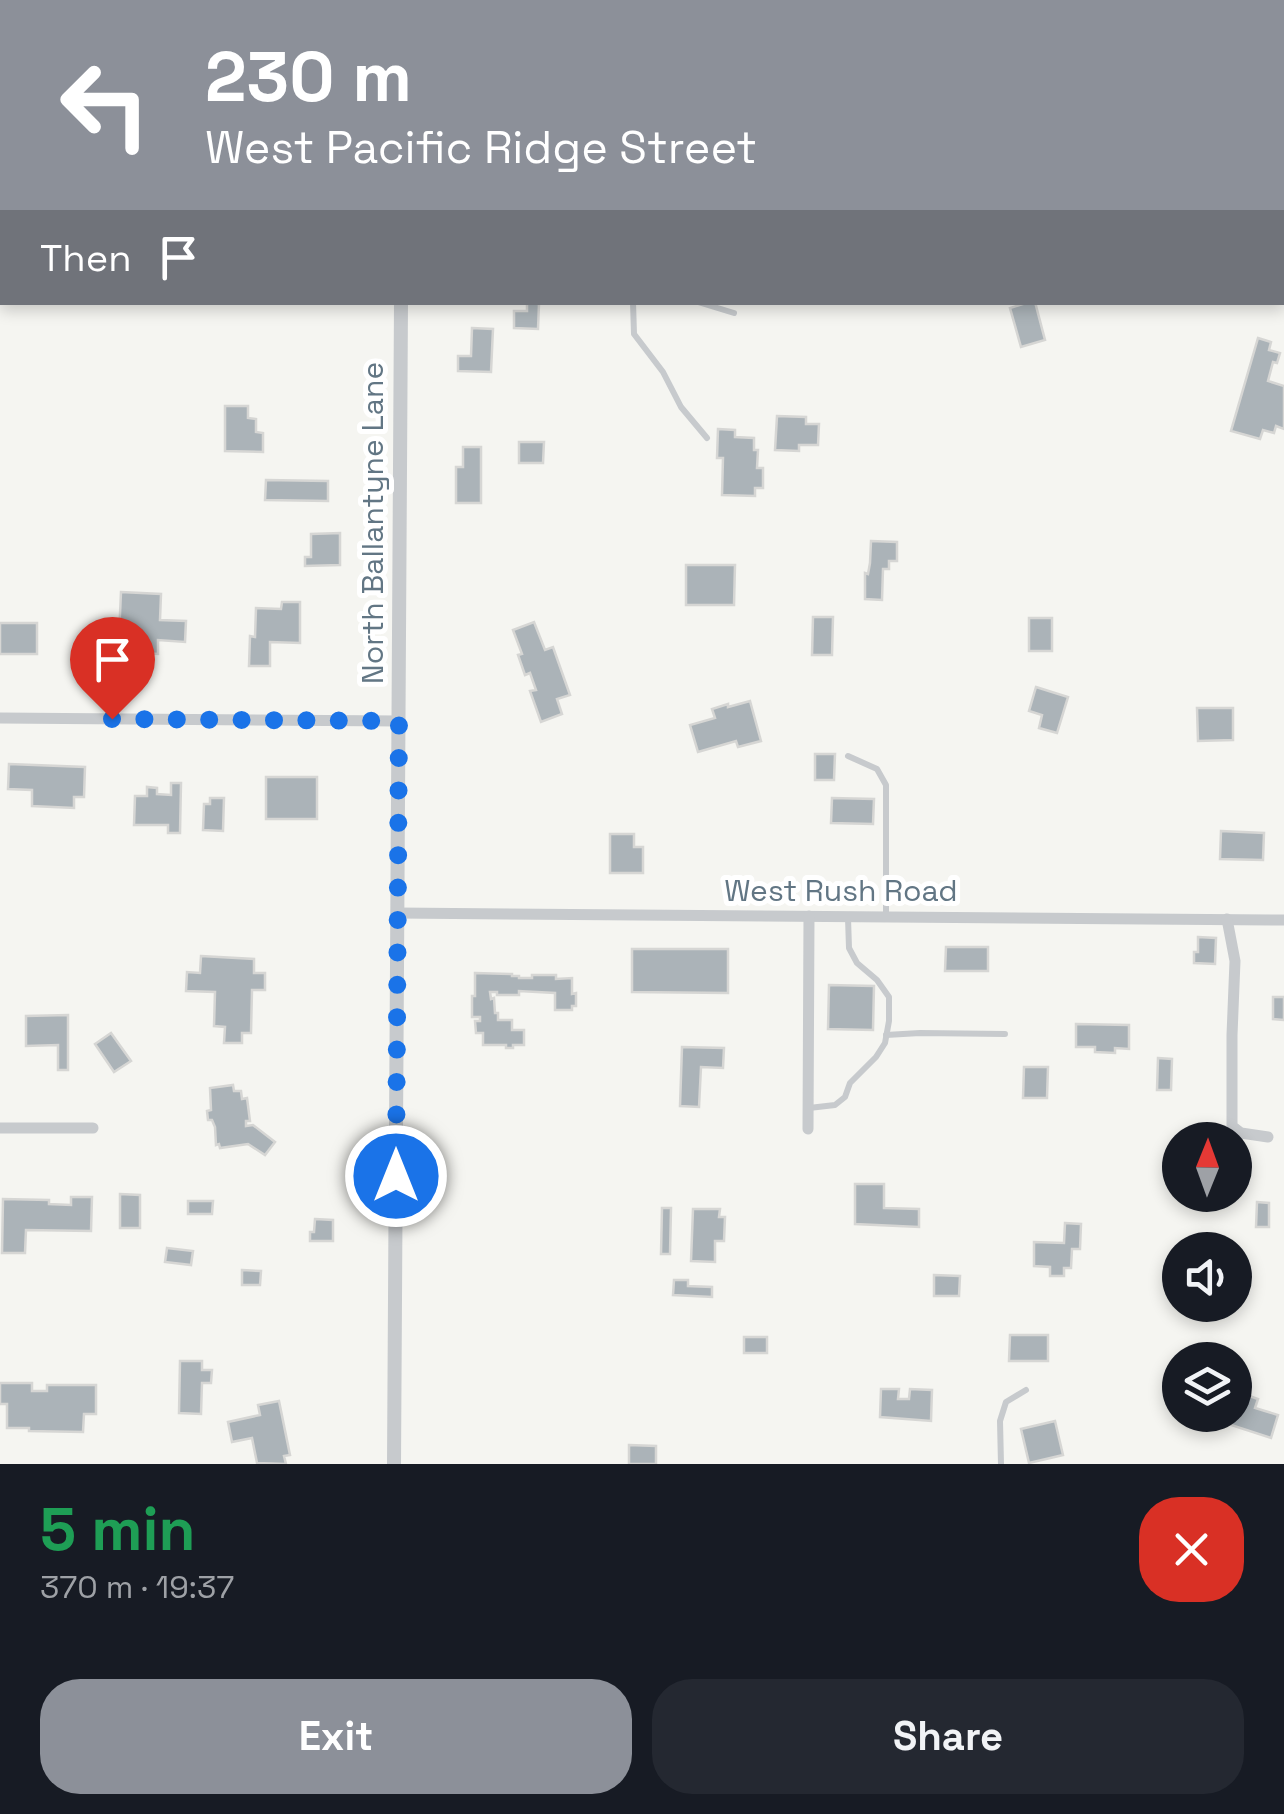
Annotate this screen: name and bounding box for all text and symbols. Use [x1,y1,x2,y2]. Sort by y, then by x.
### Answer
text: 230 m [205,32,412,121]
icon: left [40,40,170,170]
text: West Pacific Ridge Street [205,119,757,176]
icon: arrive [151,230,206,285]
text: Then [40,234,131,282]
street label: North Ballantyne Lane [353,362,392,684]
pin [70,617,155,720]
icon: arrive [85,632,140,687]
street label: West Rush Road [724,871,958,910]
north arrow [1162,1122,1252,1212]
map controls [1162,1122,1252,1432]
position arrow [344,1124,448,1228]
button: sound [1162,1232,1252,1322]
button: layers [1162,1342,1252,1432]
text: 5 min [40,1491,195,1568]
button: close [1139,1497,1244,1602]
text: 370 m · 19:37 [40,1567,234,1607]
button: Exit [40,1679,632,1794]
button: Share [652,1679,1244,1794]

